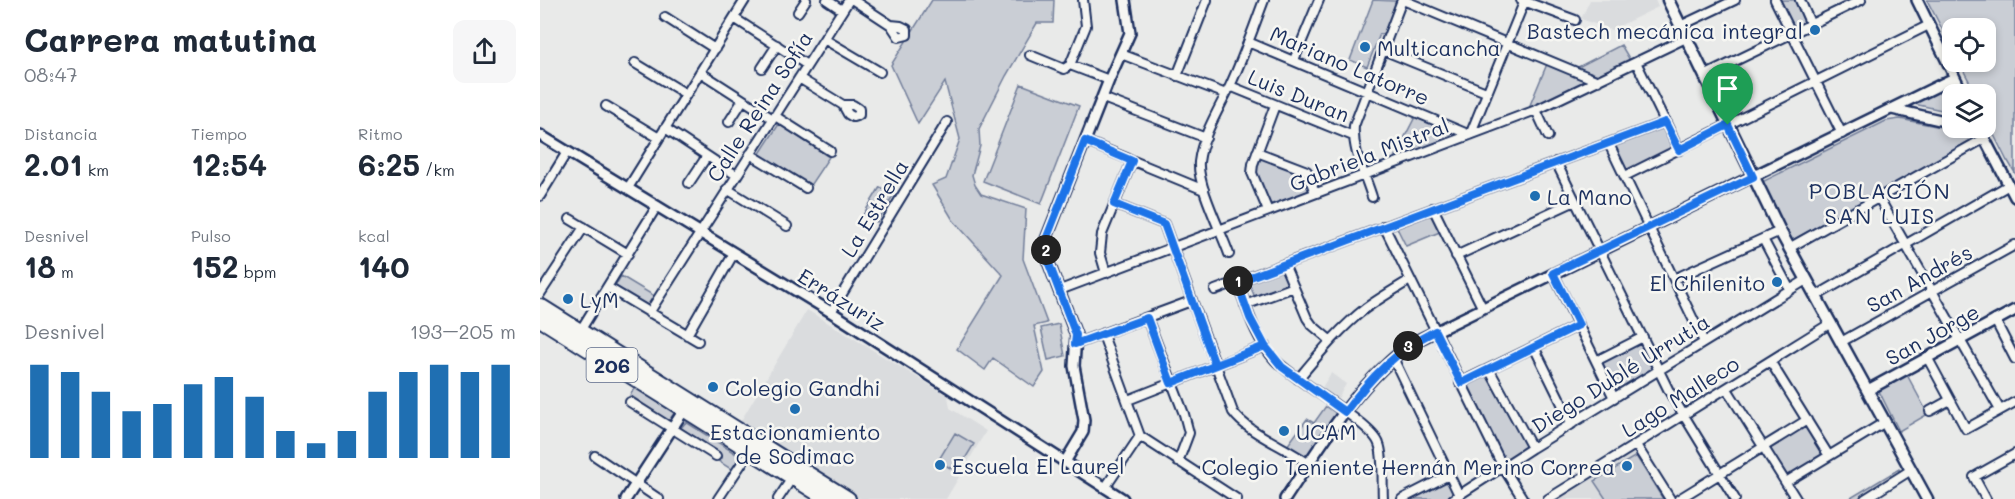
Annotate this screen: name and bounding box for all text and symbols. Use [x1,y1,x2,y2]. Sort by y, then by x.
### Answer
text: Carrera matutina [24,17,317,60]
place label: Bastech mecánica integral [1527,17,1803,44]
map controls [1942,18,1996,138]
button: locate [1942,18,1996,72]
street label: Mariano Latorre [1266,19,1434,111]
button: share [453,20,516,83]
marker: Bastech mecánica integral [1808,23,1822,37]
street label: Calle Reina Sofía [700,25,818,187]
place label: Multicancha [1377,34,1501,61]
marker: Multicancha [1358,40,1372,54]
text: 08:47 [24,61,78,87]
street label: Luis Duran [1244,62,1354,128]
pin [1702,63,1753,125]
icon: arrive [1711,72,1744,105]
button: layers [1942,84,1996,138]
street label: Gabriela Mistral [1285,111,1453,197]
text: Distancia [24,123,98,144]
text: Tiempo [191,123,247,144]
text: Ritmo [358,123,402,144]
text: 2.01 [24,144,83,184]
text: 12:54 [191,144,267,184]
text: 6:25 [358,144,420,184]
street label: La Estrella [834,154,914,262]
text: km [83,159,109,180]
text: /km [420,159,455,180]
district label: POBLACIÓN SAN LUIS [1809,176,1951,230]
place label: La Mano [1547,183,1632,210]
marker: La Mano [1528,189,1542,203]
text: Desnivel [24,225,89,246]
text: Pulso [191,225,231,246]
text: kcal [358,225,390,246]
pin: 2 [1031,235,1061,265]
street label: San Andrés [1861,238,1977,318]
text: 2 [1042,239,1050,260]
text: 18 [24,246,56,286]
text: 152 [191,246,239,286]
text: 140 [358,246,410,286]
text: m [56,261,74,282]
text: bpm [239,261,277,282]
street label: Errázuriz [793,262,891,336]
pin: 1 [1223,266,1253,296]
place label: El Chilenito [1650,269,1765,296]
text: 1 [1234,270,1242,291]
marker: El Chilenito [1770,275,1784,289]
place label: LyM [580,286,619,313]
marker: LyM [561,292,575,306]
street label: San Jorge [1880,297,1984,371]
street label: Diego Dublé Urrutia [1526,307,1714,439]
text: Desnivel [24,318,105,344]
text: 193–205 m [410,318,516,344]
pin: 3 [1393,331,1423,361]
text: 3 [1403,335,1413,356]
road number: 206 [586,348,638,382]
street label: Lago Malleco [1616,349,1744,443]
place label: Colegio Gandhi [725,374,880,401]
marker: Colegio Gandhi [706,380,720,394]
marker: Estacionamiento de Sodimac [788,402,802,416]
place label: Estacionamiento de Sodimac [710,418,880,469]
place label: UCAM [1296,418,1356,445]
marker: UCAM [1277,424,1291,438]
place label: Escuela El Laurel [952,452,1125,479]
place label: Colegio Teniente Hernán Merino Correa [1201,453,1615,480]
marker: Escuela El Laurel [933,458,947,472]
marker: Colegio Teniente Hernán Merino Correa [1620,459,1634,473]

